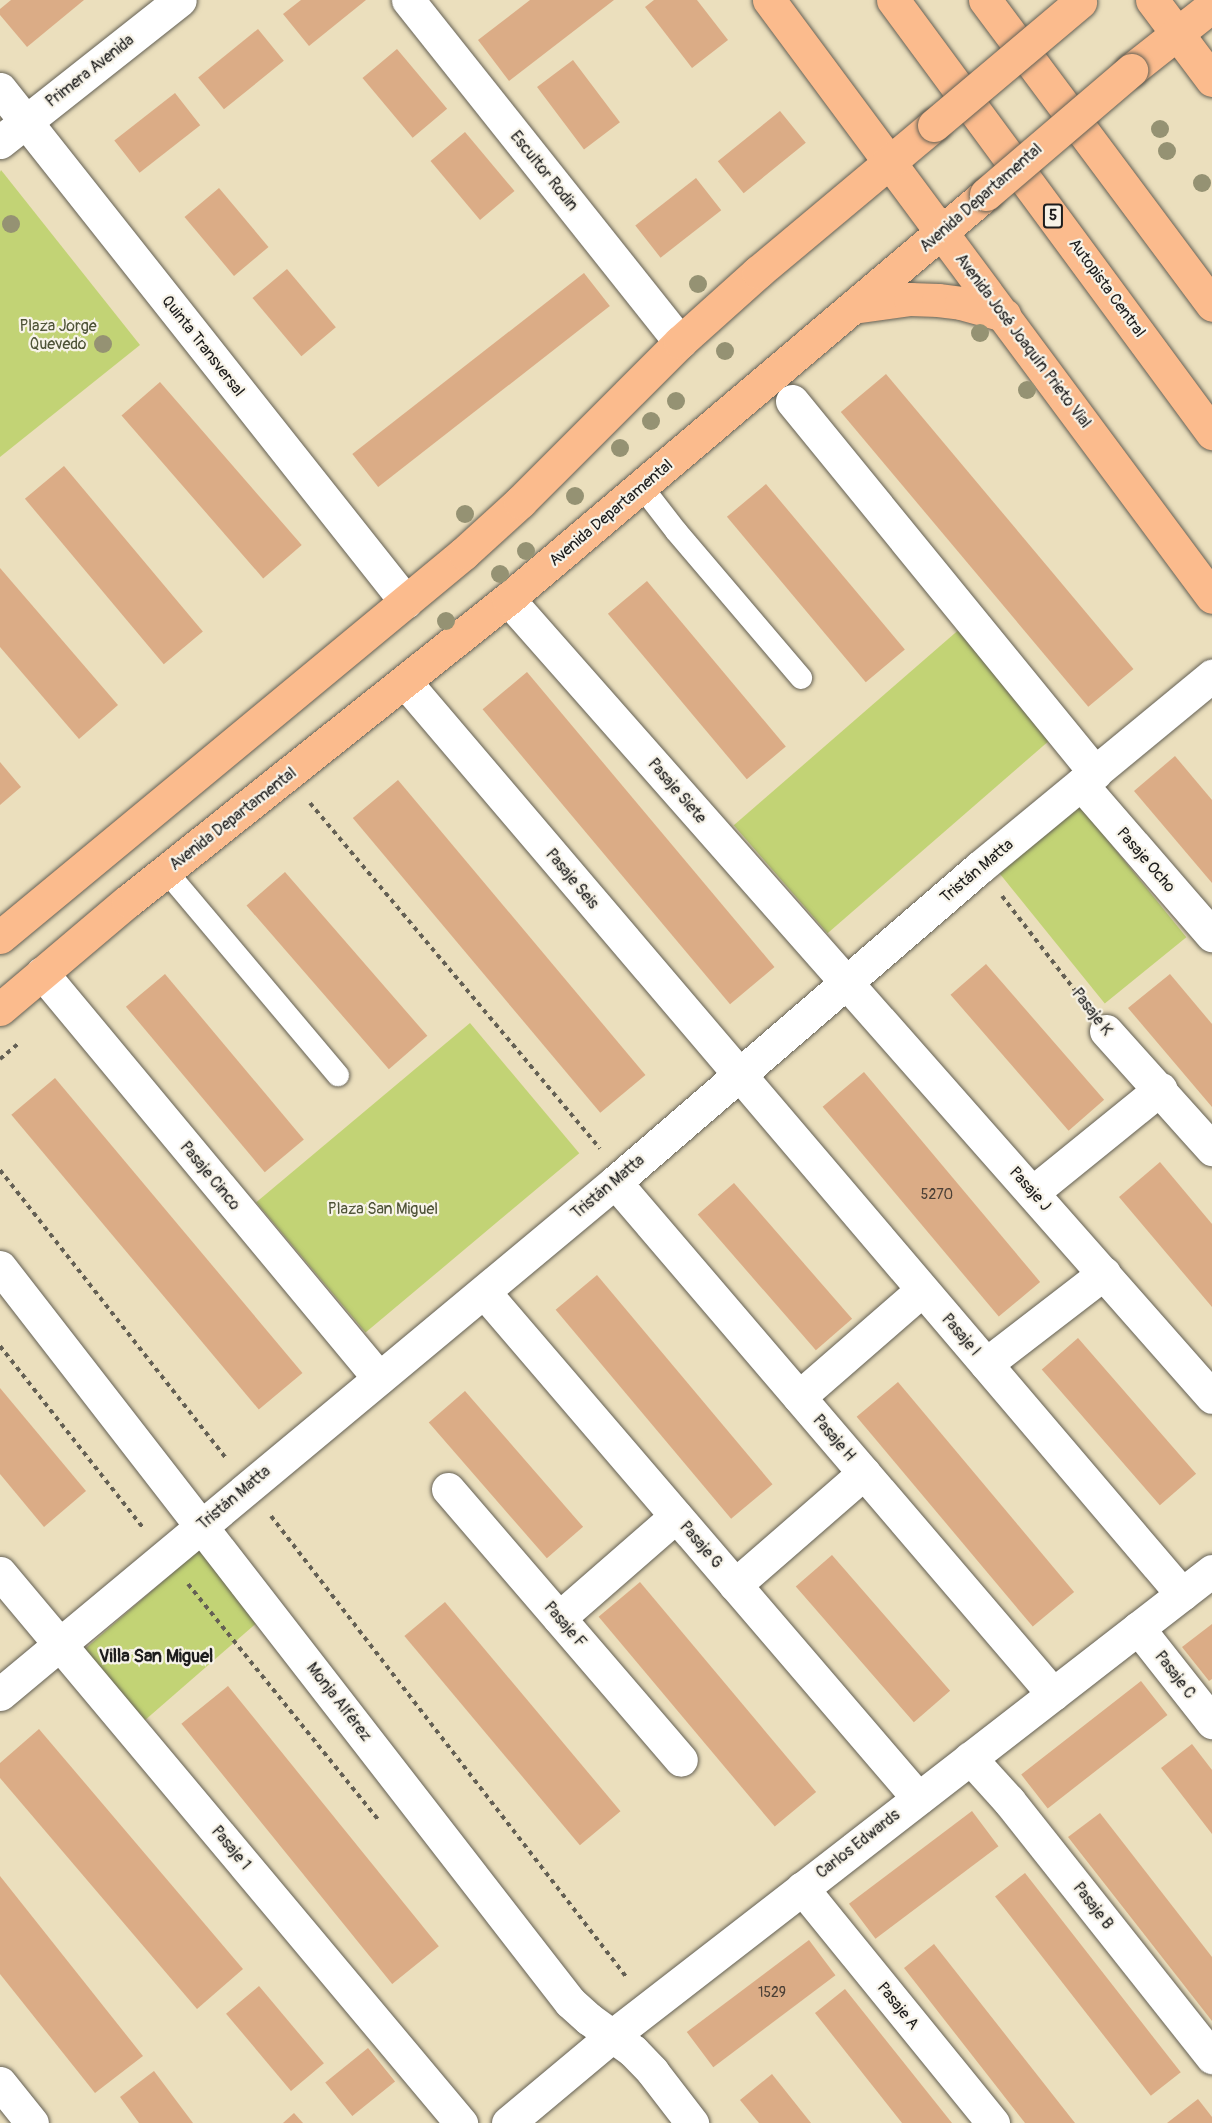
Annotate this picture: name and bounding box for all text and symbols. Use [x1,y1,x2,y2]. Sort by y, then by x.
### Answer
street label: Primera Avenida [42,31,138,111]
street label: Escultor Rodin [506,127,582,215]
street label: Avenida Departamental [916,140,1046,256]
road number: 5 [1042,204,1064,228]
street label: Autopista Central [1065,235,1149,341]
street label: Avenida José Joaquín Prieto Vial [951,250,1095,432]
street label: Quinta Transversal [158,292,248,400]
park label: Plaza Jorge Quevedo [19,316,97,354]
street label: Avenida Departamental [545,456,677,570]
street label: Pasaje Siete [644,755,710,827]
street label: Avenida Departamental [166,763,300,875]
street label: Pasaje Ocho [1113,824,1179,896]
street label: Tristán Matta [937,835,1017,907]
street label: Pasaje Seis [541,845,603,913]
street label: Pasaje K [1068,984,1116,1040]
street label: Pasaje Cinco [176,1138,244,1214]
street label: Tristán Matta [568,1151,648,1223]
street label: Pasaje J [1005,1163,1055,1215]
house number: 5270 [921,1187,953,1203]
park label: Plaza San Miguel [328,1199,438,1219]
street label: Pasaje I [937,1310,985,1360]
street label: Pasaje H [809,1411,859,1465]
street label: Tristán Matta [194,1462,274,1534]
street label: Pasaje G [675,1518,727,1572]
street label: Pasaje F [540,1598,590,1652]
district label: Villa San Miguel [99,1646,213,1668]
street label: Pasaje C [1150,1647,1200,1703]
street label: Monja Alférez [302,1659,376,1745]
street label: Carlos Edwards [812,1805,904,1883]
street label: Pasaje 1 [207,1822,255,1874]
street label: Pasaje B [1069,1879,1117,1933]
street label: Pasaje A [873,1978,923,2034]
house number: 1529 [758,1985,786,2001]

